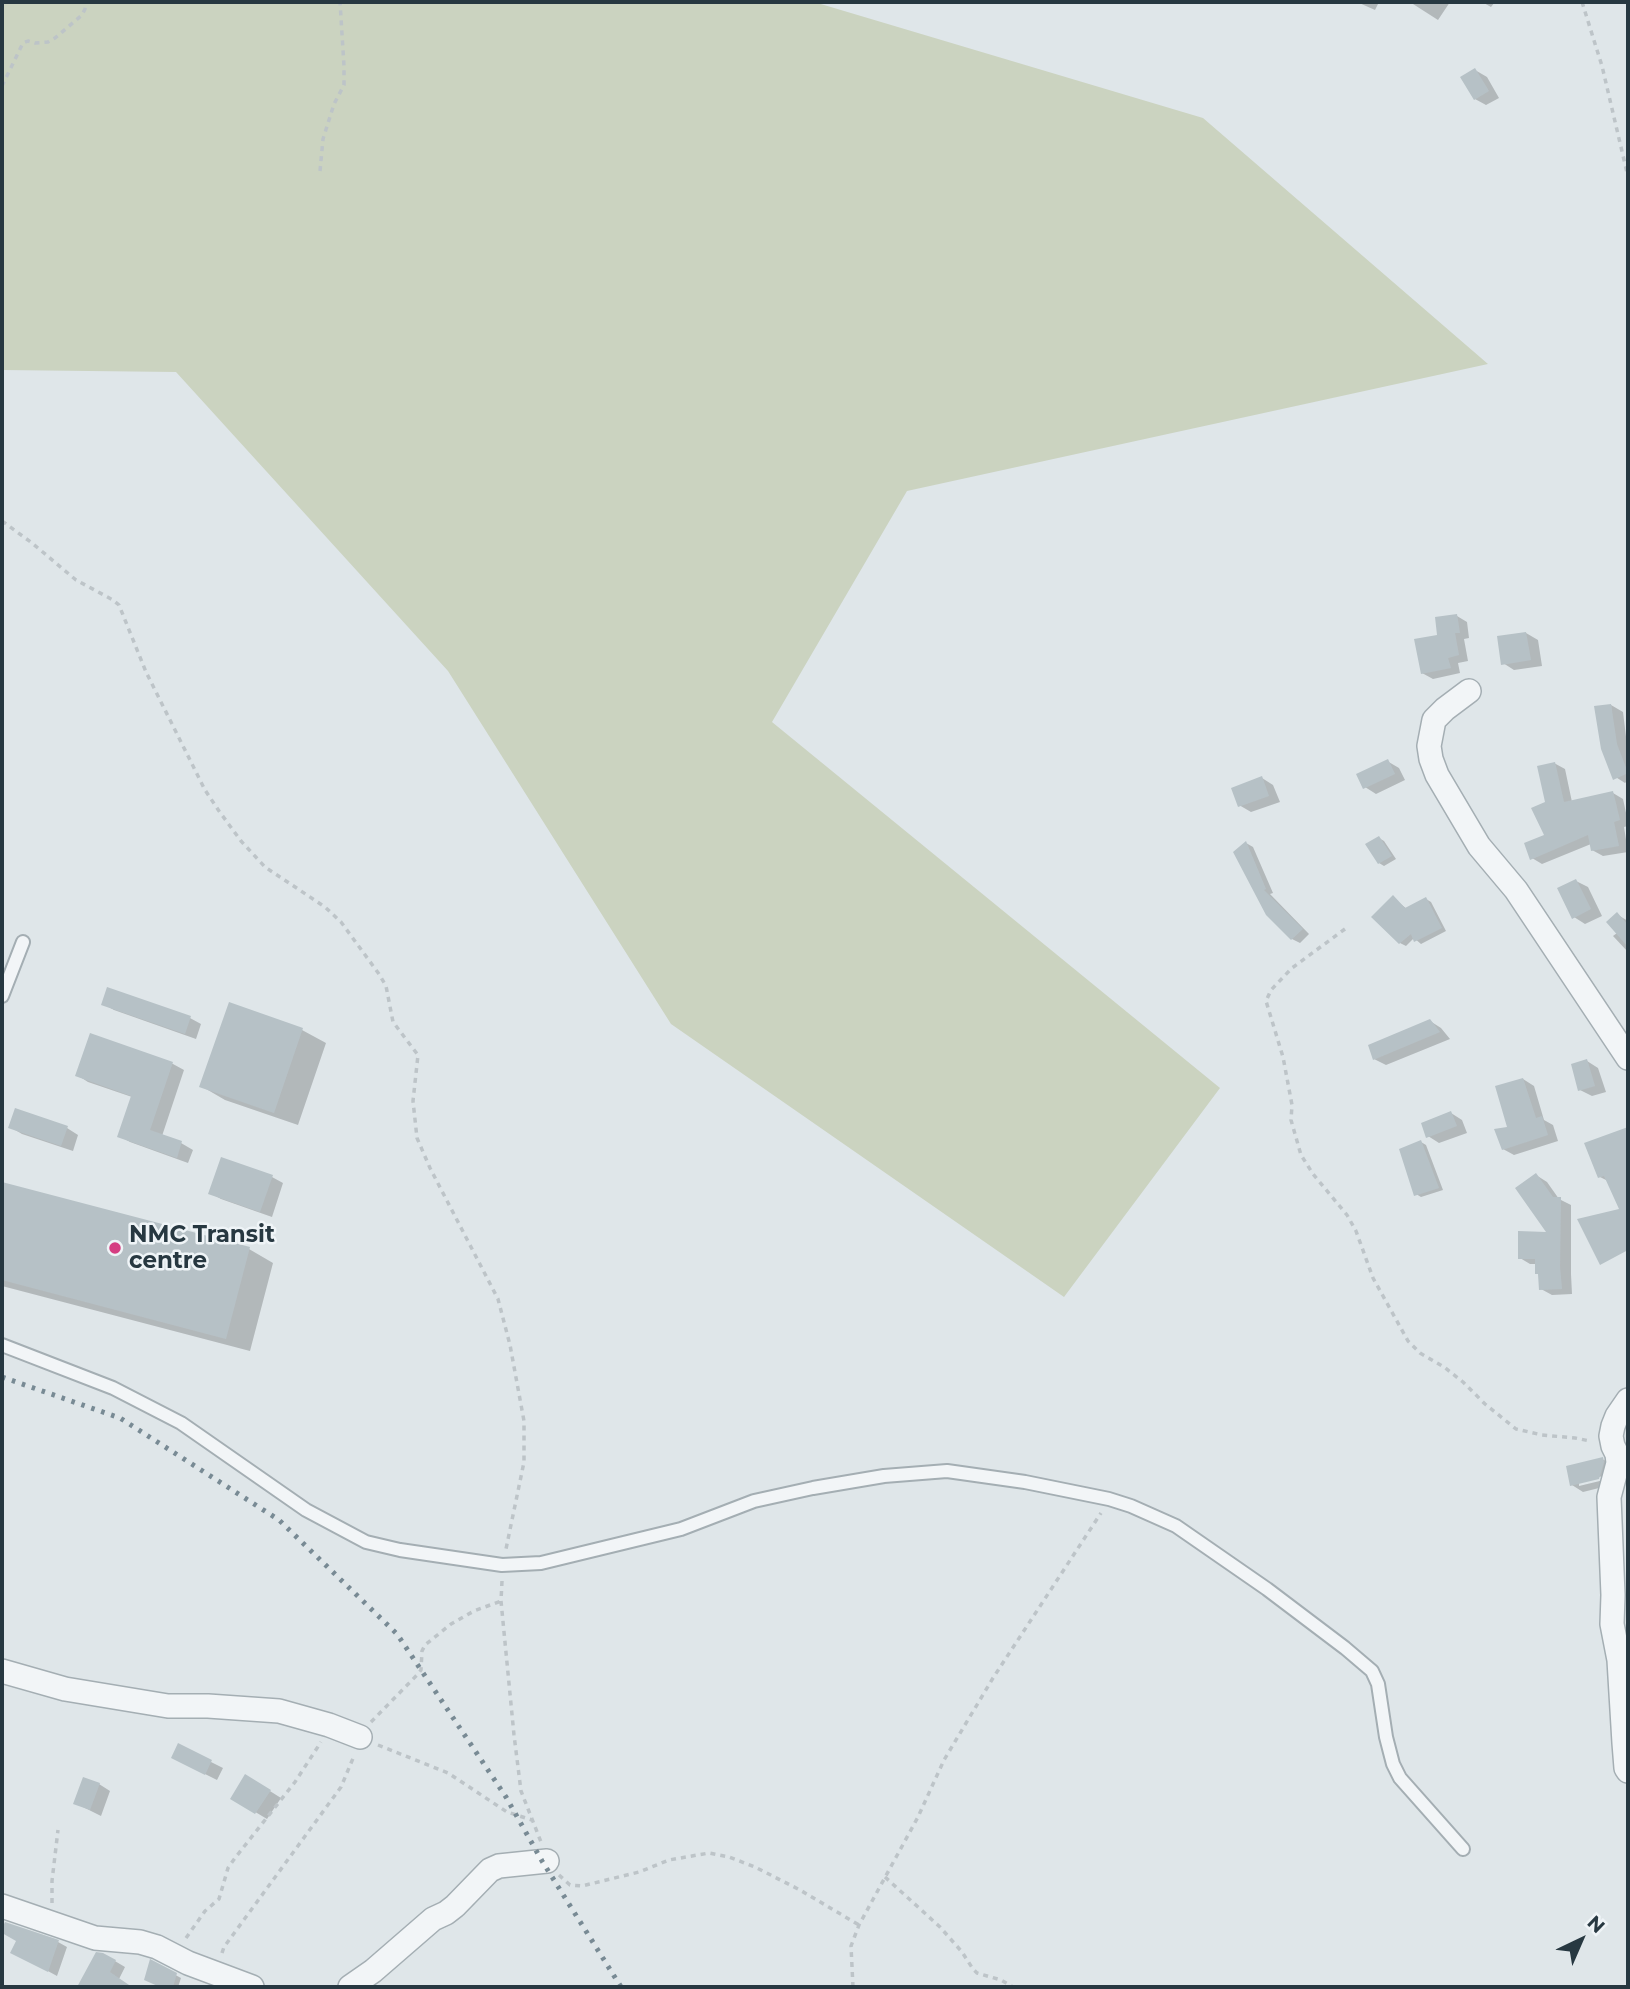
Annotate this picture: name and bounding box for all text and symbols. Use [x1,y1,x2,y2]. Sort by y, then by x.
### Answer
place label: NMC Transit centre [129,1221,275,1275]
marker: NMC Transit centre [107,1240,123,1256]
north arrow [1546,1905,1616,1975]
text: N [1582,1911,1609,1938]

